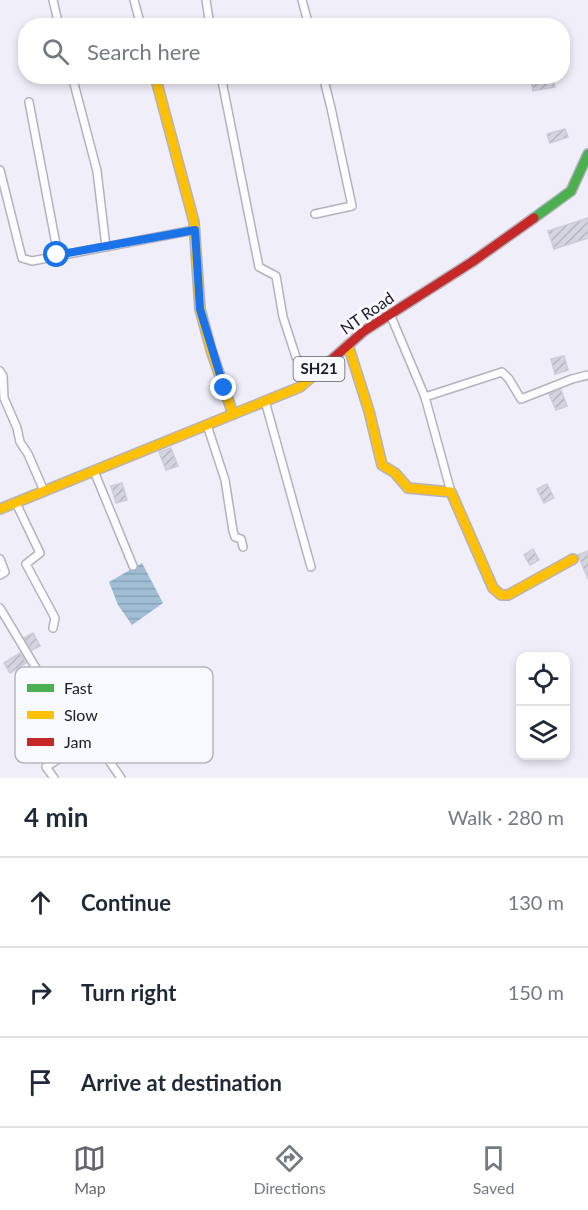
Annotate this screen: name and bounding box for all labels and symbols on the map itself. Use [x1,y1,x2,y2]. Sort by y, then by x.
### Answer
route start [43,241,69,267]
street label: NT Road [336,287,397,338]
road number: SH21 [294,357,344,381]
route end [210,374,236,400]
legend [15,667,213,763]
text: Fast [64,678,93,697]
text: Slow [64,705,98,724]
text: Jam [64,732,92,751]

